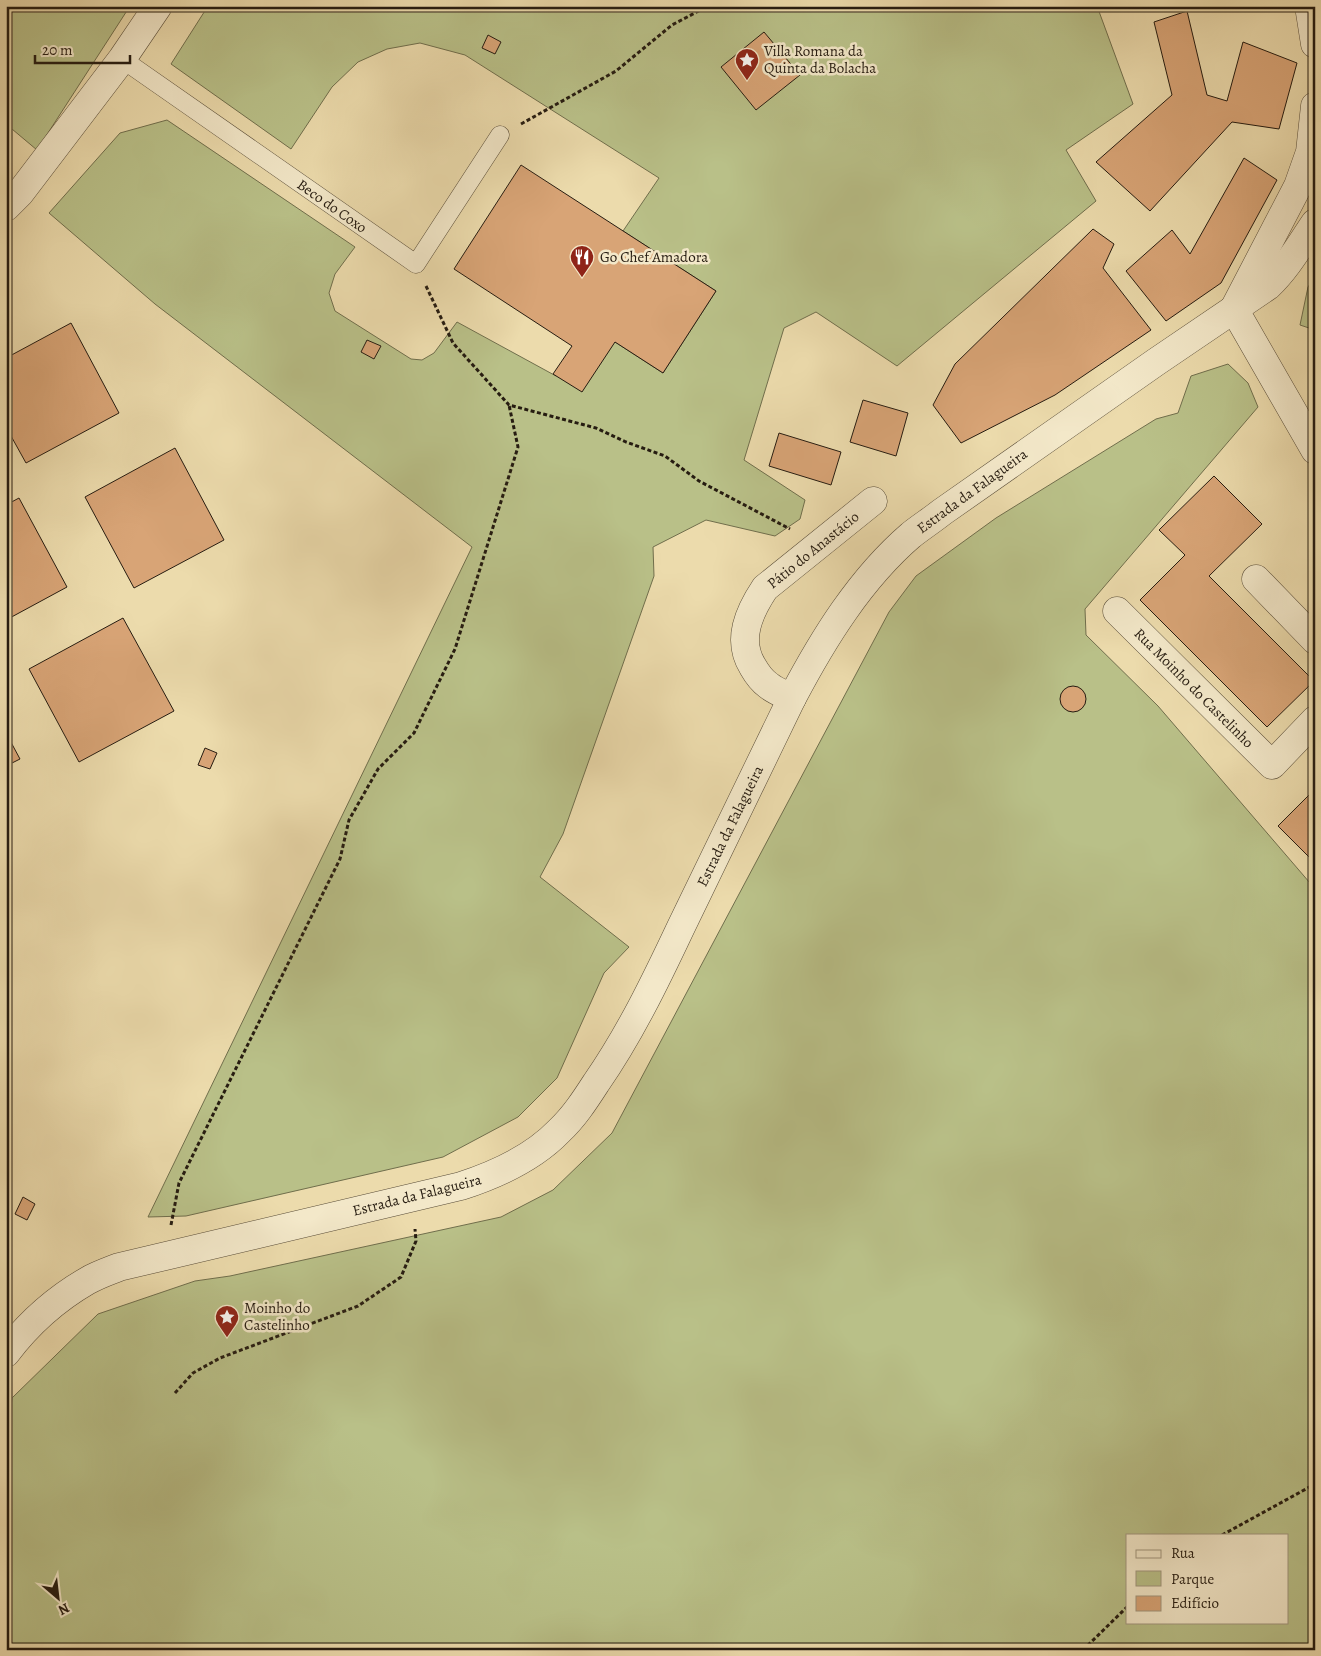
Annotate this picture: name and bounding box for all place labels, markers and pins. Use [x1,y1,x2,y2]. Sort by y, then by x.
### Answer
place label: Villa Romana da Quinta da Bolacha [763,41,876,78]
place icon: Villa Romana da Quinta da Bolacha [734,47,760,81]
restaurant icon: Go Chef Amadora [569,244,595,278]
place label: Go Chef Amadora [600,247,708,267]
place label: Moinho do Castelinho [244,1298,310,1335]
place icon: Moinho do Castelinho [214,1304,240,1338]

